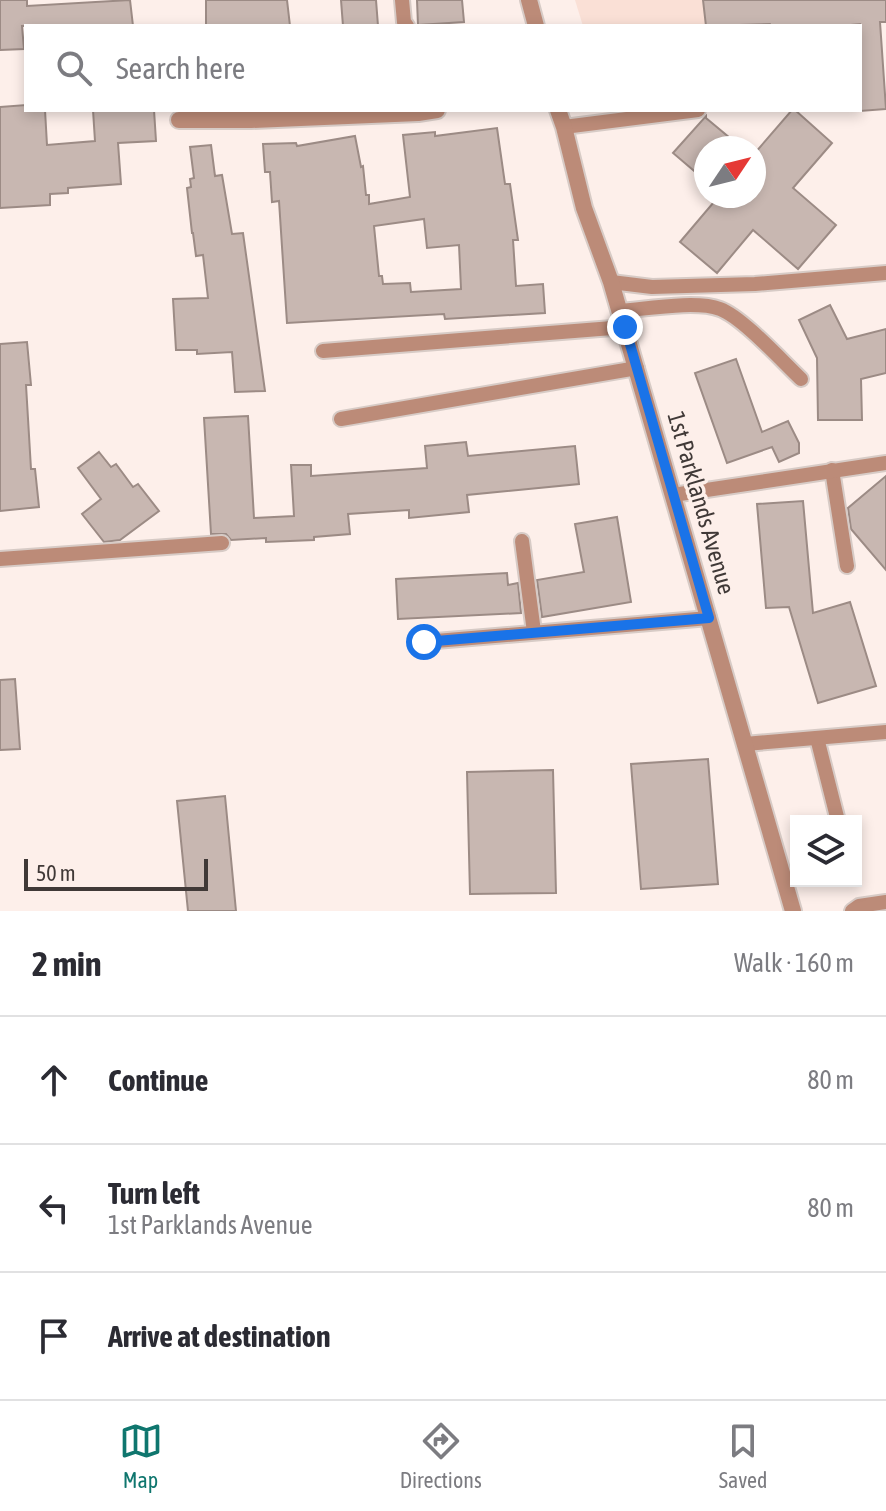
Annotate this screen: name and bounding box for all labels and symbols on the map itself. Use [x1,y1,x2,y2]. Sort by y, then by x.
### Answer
north arrow [694,136,766,208]
route end [607,309,643,345]
street label: 1st Parklands Avenue [662,408,740,597]
route start [406,624,442,660]
scale bar [24,855,208,891]

